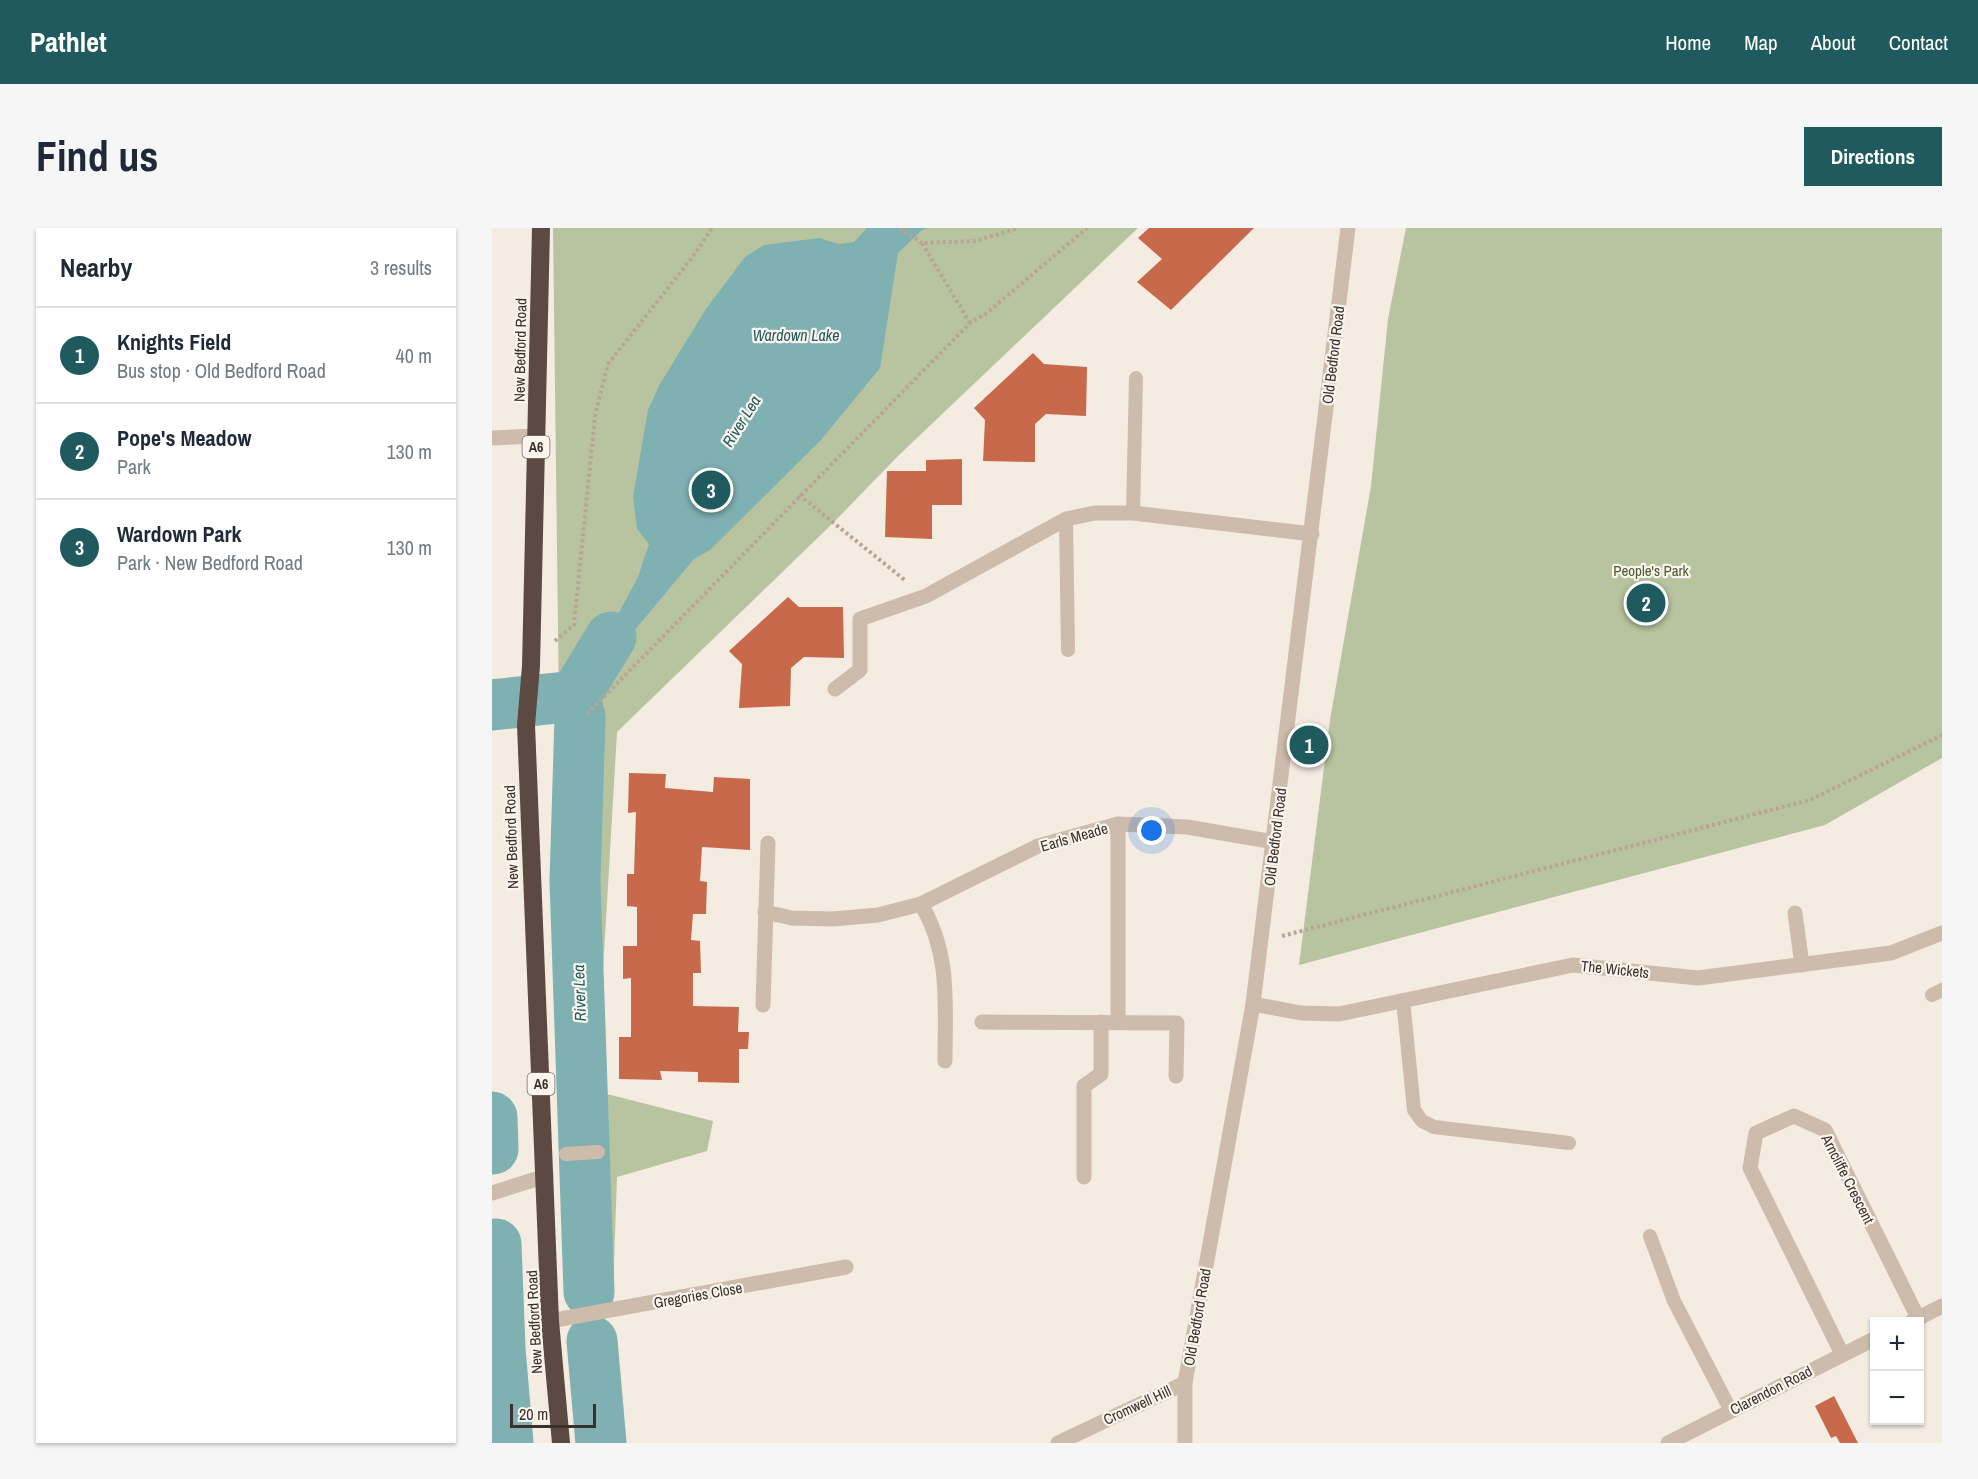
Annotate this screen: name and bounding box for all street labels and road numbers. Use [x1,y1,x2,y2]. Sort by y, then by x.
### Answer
street label: New Bedford Road [509,298,531,402]
street label: Old Bedford Road [1317,305,1349,405]
road number: A6 [522,436,549,458]
street label: New Bedford Road [499,785,523,889]
street label: Old Bedford Road [1259,787,1291,887]
street label: Earls Meade [1038,817,1110,857]
street label: The Wickets [1580,955,1650,983]
road number: A6 [528,1073,554,1095]
street label: Arncliffe Crescent [1816,1130,1880,1228]
street label: Old Bedford Road [1178,1267,1216,1367]
street label: New Bedford Road [521,1270,547,1374]
street label: Gregories Close [652,1277,744,1313]
street label: Clarendon Road [1726,1360,1816,1420]
street label: Cromwell Hill [1100,1380,1174,1430]

